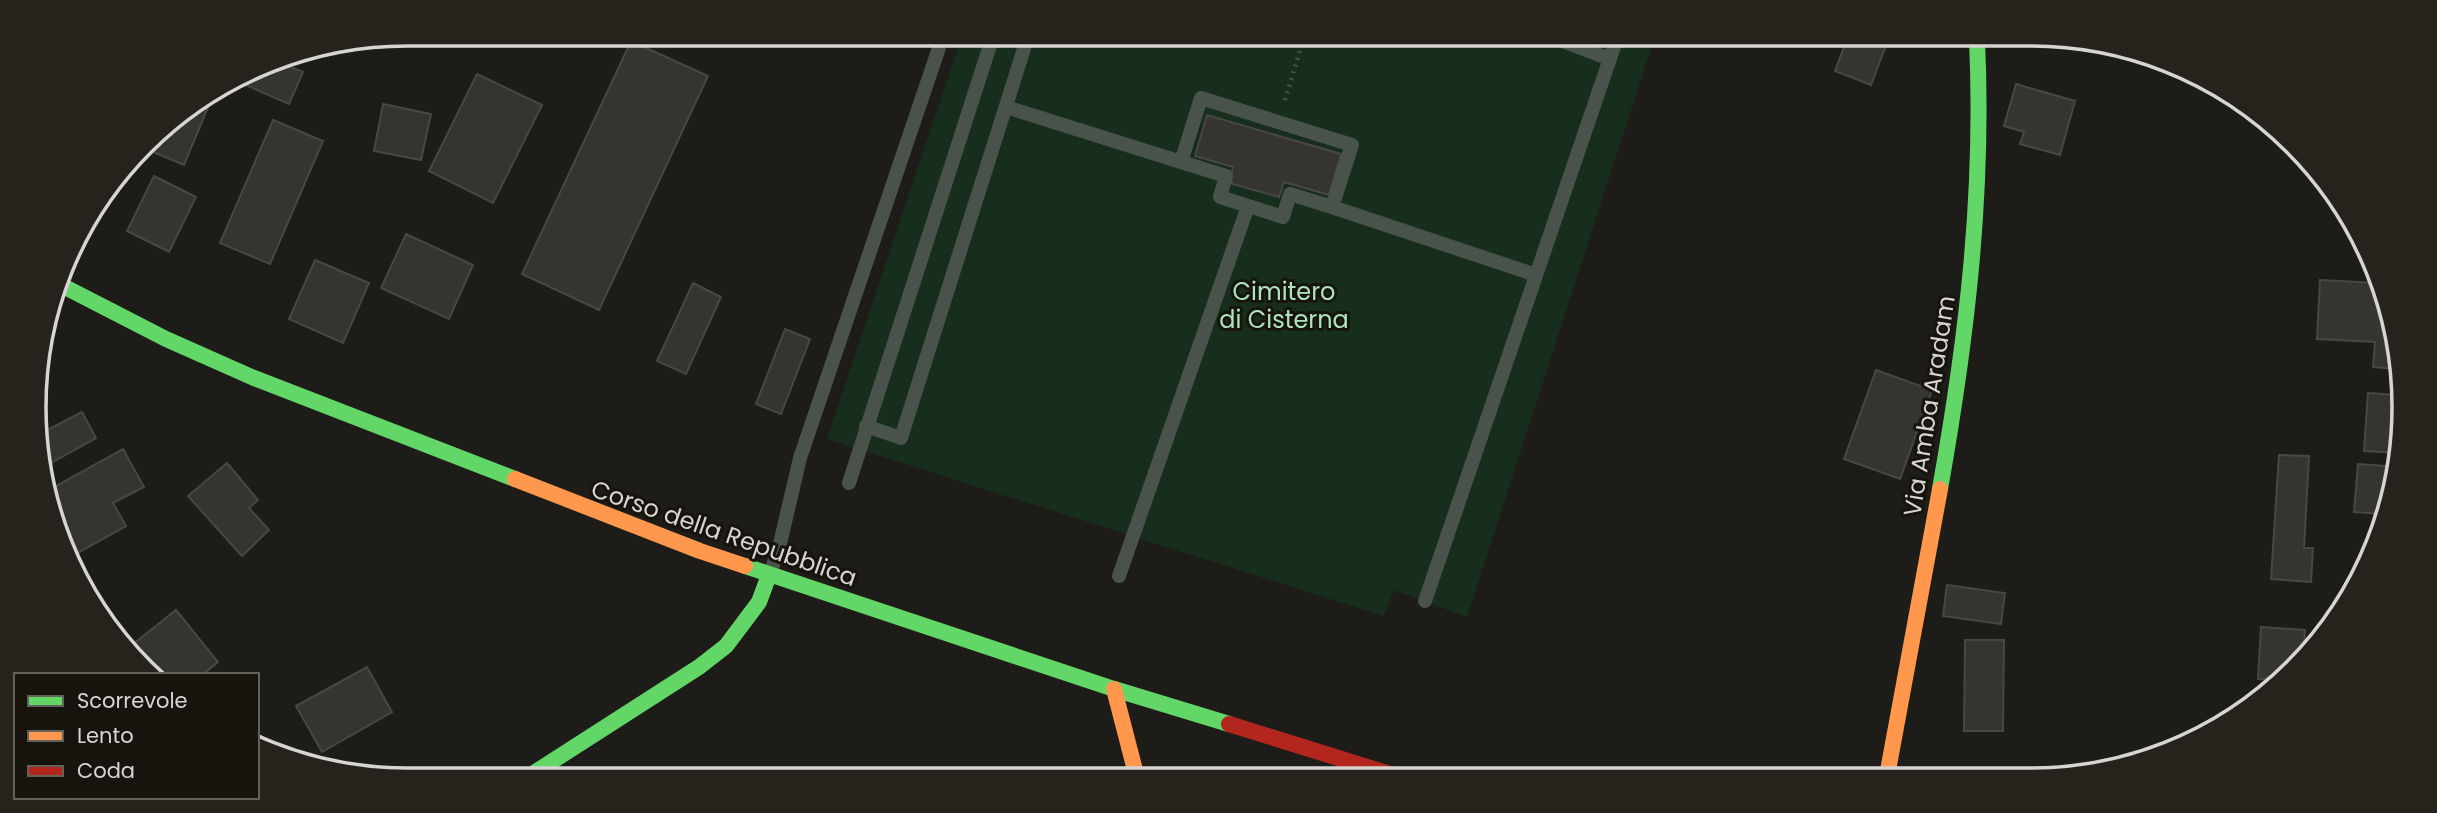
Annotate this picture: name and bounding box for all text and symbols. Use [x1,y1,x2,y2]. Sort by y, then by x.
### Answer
park label: Cimitero di Cisterna [1219,275,1349,336]
street label: Via Amba Aradam [1895,293,1963,519]
street label: Corso della Repubblica [587,472,861,594]
legend [14,673,259,799]
text: Scorrevole [77,686,188,715]
text: Lento [77,721,134,750]
text: Coda [77,756,135,785]

